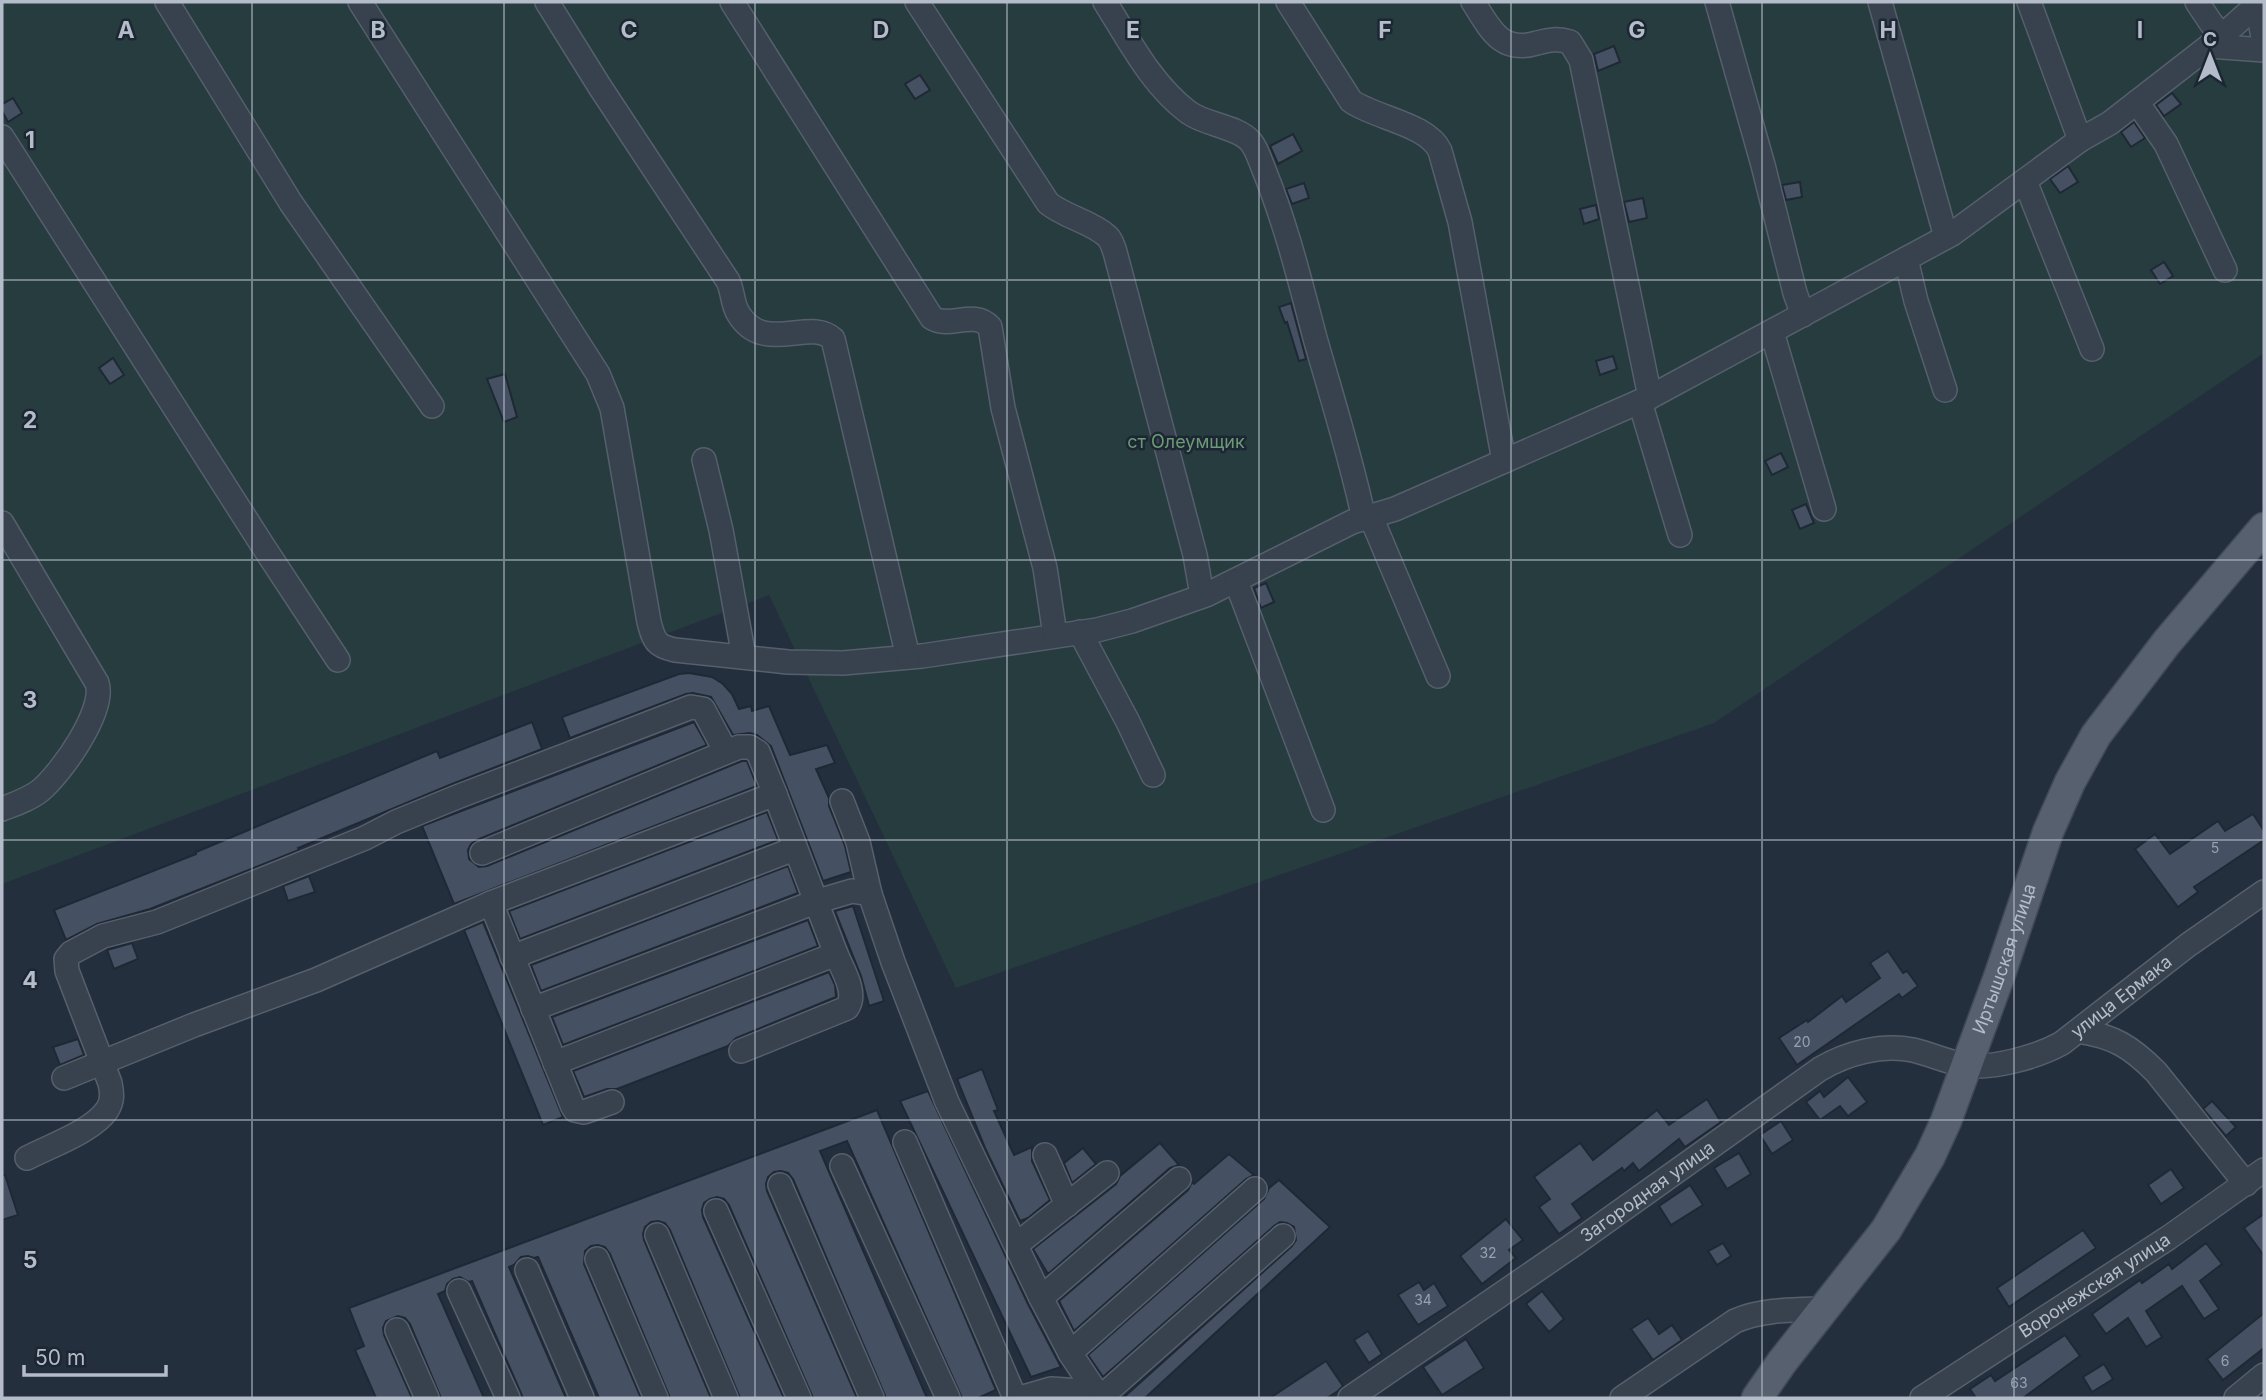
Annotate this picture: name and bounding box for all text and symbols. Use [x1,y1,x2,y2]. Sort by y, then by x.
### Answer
text: A [117,16,135,44]
text: B [370,16,386,44]
text: C [620,16,638,44]
text: D [873,16,889,44]
text: E [1126,16,1140,44]
text: F [1378,16,1392,44]
text: G [1628,16,1646,44]
text: H [1879,16,1897,44]
text: I [2137,16,2143,44]
north arrow [2175,21,2245,91]
text: С [2203,28,2217,51]
text: 1 [25,126,35,154]
text: 2 [23,406,37,434]
park label: ст Олеумщик [1127,431,1245,452]
text: 3 [23,686,37,714]
house number: 5 [2211,839,2219,856]
street label: Иртышская улица [1968,881,2040,1037]
street label: улица Ермака [2067,951,2176,1042]
text: 4 [22,966,38,994]
house number: 20 [1793,1033,1811,1050]
street label: Загородная улица [1576,1137,1718,1246]
street label: Воронежская улица [2015,1229,2174,1342]
house number: 32 [1479,1244,1497,1261]
text: 5 [23,1246,37,1274]
house number: 34 [1414,1291,1432,1308]
scale bar [24,1334,166,1378]
text: 50 m [35,1345,85,1370]
house number: 6 [2221,1352,2229,1369]
house number: 63 [2010,1374,2028,1391]

